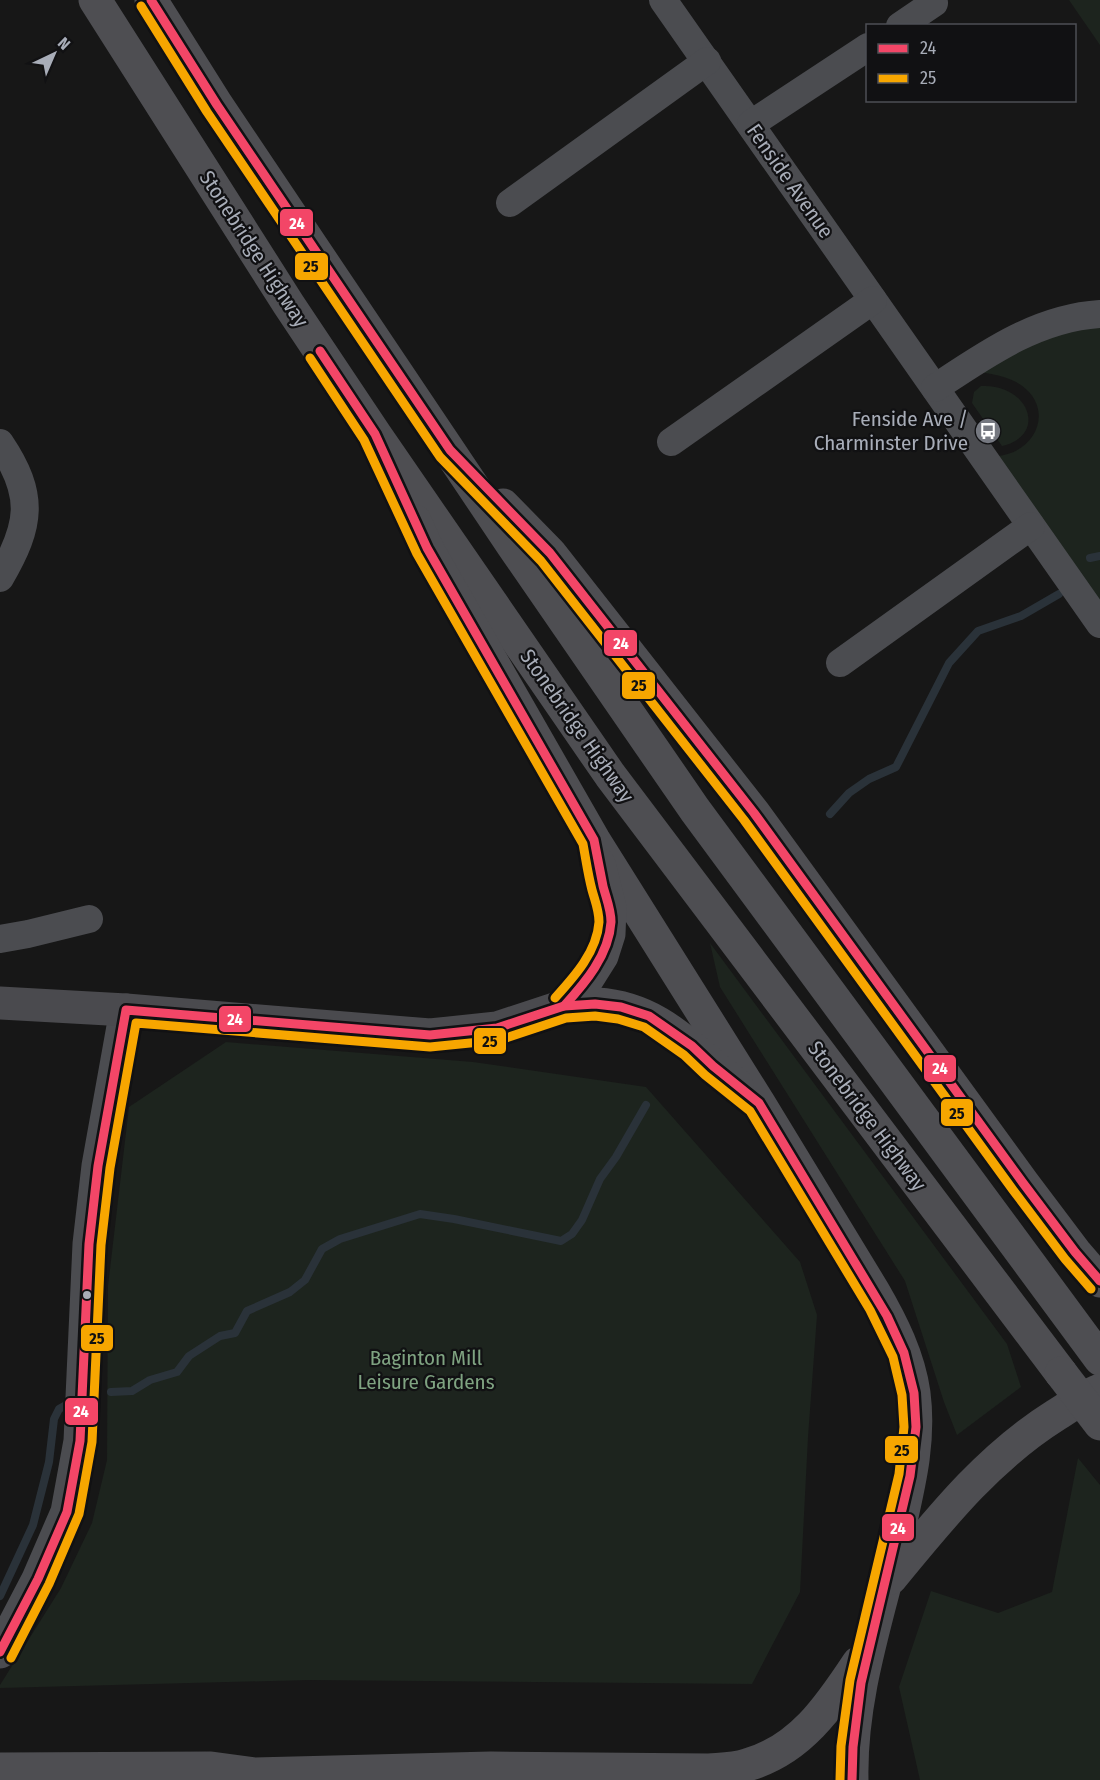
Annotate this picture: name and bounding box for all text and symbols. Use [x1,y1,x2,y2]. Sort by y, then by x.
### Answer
north arrow [24,24,84,84]
legend [866,24,1076,102]
text: N [54,33,74,54]
text: 24 [920,37,937,59]
text: 25 [920,67,936,89]
street label: Fenside Avenue [741,119,839,243]
street label: Stonebridge Highway [194,166,315,333]
line badge: 24 [279,208,314,237]
text: 24 [288,214,305,233]
line badge: 25 [294,252,329,281]
text: 25 [302,257,319,276]
place label: Fenside Ave / Charminster Drive [814,406,968,456]
bus stop icon: Fenside Ave / Charminster Drive [973,416,1003,446]
line badge: 24 [603,629,638,657]
text: 24 [612,634,629,653]
street label: Stonebridge Highway [514,644,640,808]
line badge: 25 [621,671,656,700]
text: 25 [630,676,647,695]
line badge: 24 [218,1005,252,1033]
text: 24 [226,1010,243,1029]
line badge: 25 [473,1027,507,1055]
text: 25 [481,1032,498,1051]
street label: Stonebridge Highway [802,1036,932,1197]
line badge: 24 [923,1054,957,1083]
text: 24 [931,1059,948,1078]
line badge: 25 [940,1098,974,1127]
text: 25 [948,1104,965,1123]
unlabelled marker [81,1289,93,1301]
line badge: 25 [80,1324,114,1352]
text: 25 [88,1329,105,1348]
park label: Baginton Mill Leisure Gardens [357,1345,495,1395]
line badge: 24 [64,1397,99,1426]
text: 24 [72,1402,89,1421]
line badge: 25 [884,1435,919,1464]
text: 25 [893,1441,910,1460]
line badge: 24 [881,1513,915,1542]
text: 24 [889,1519,906,1538]

